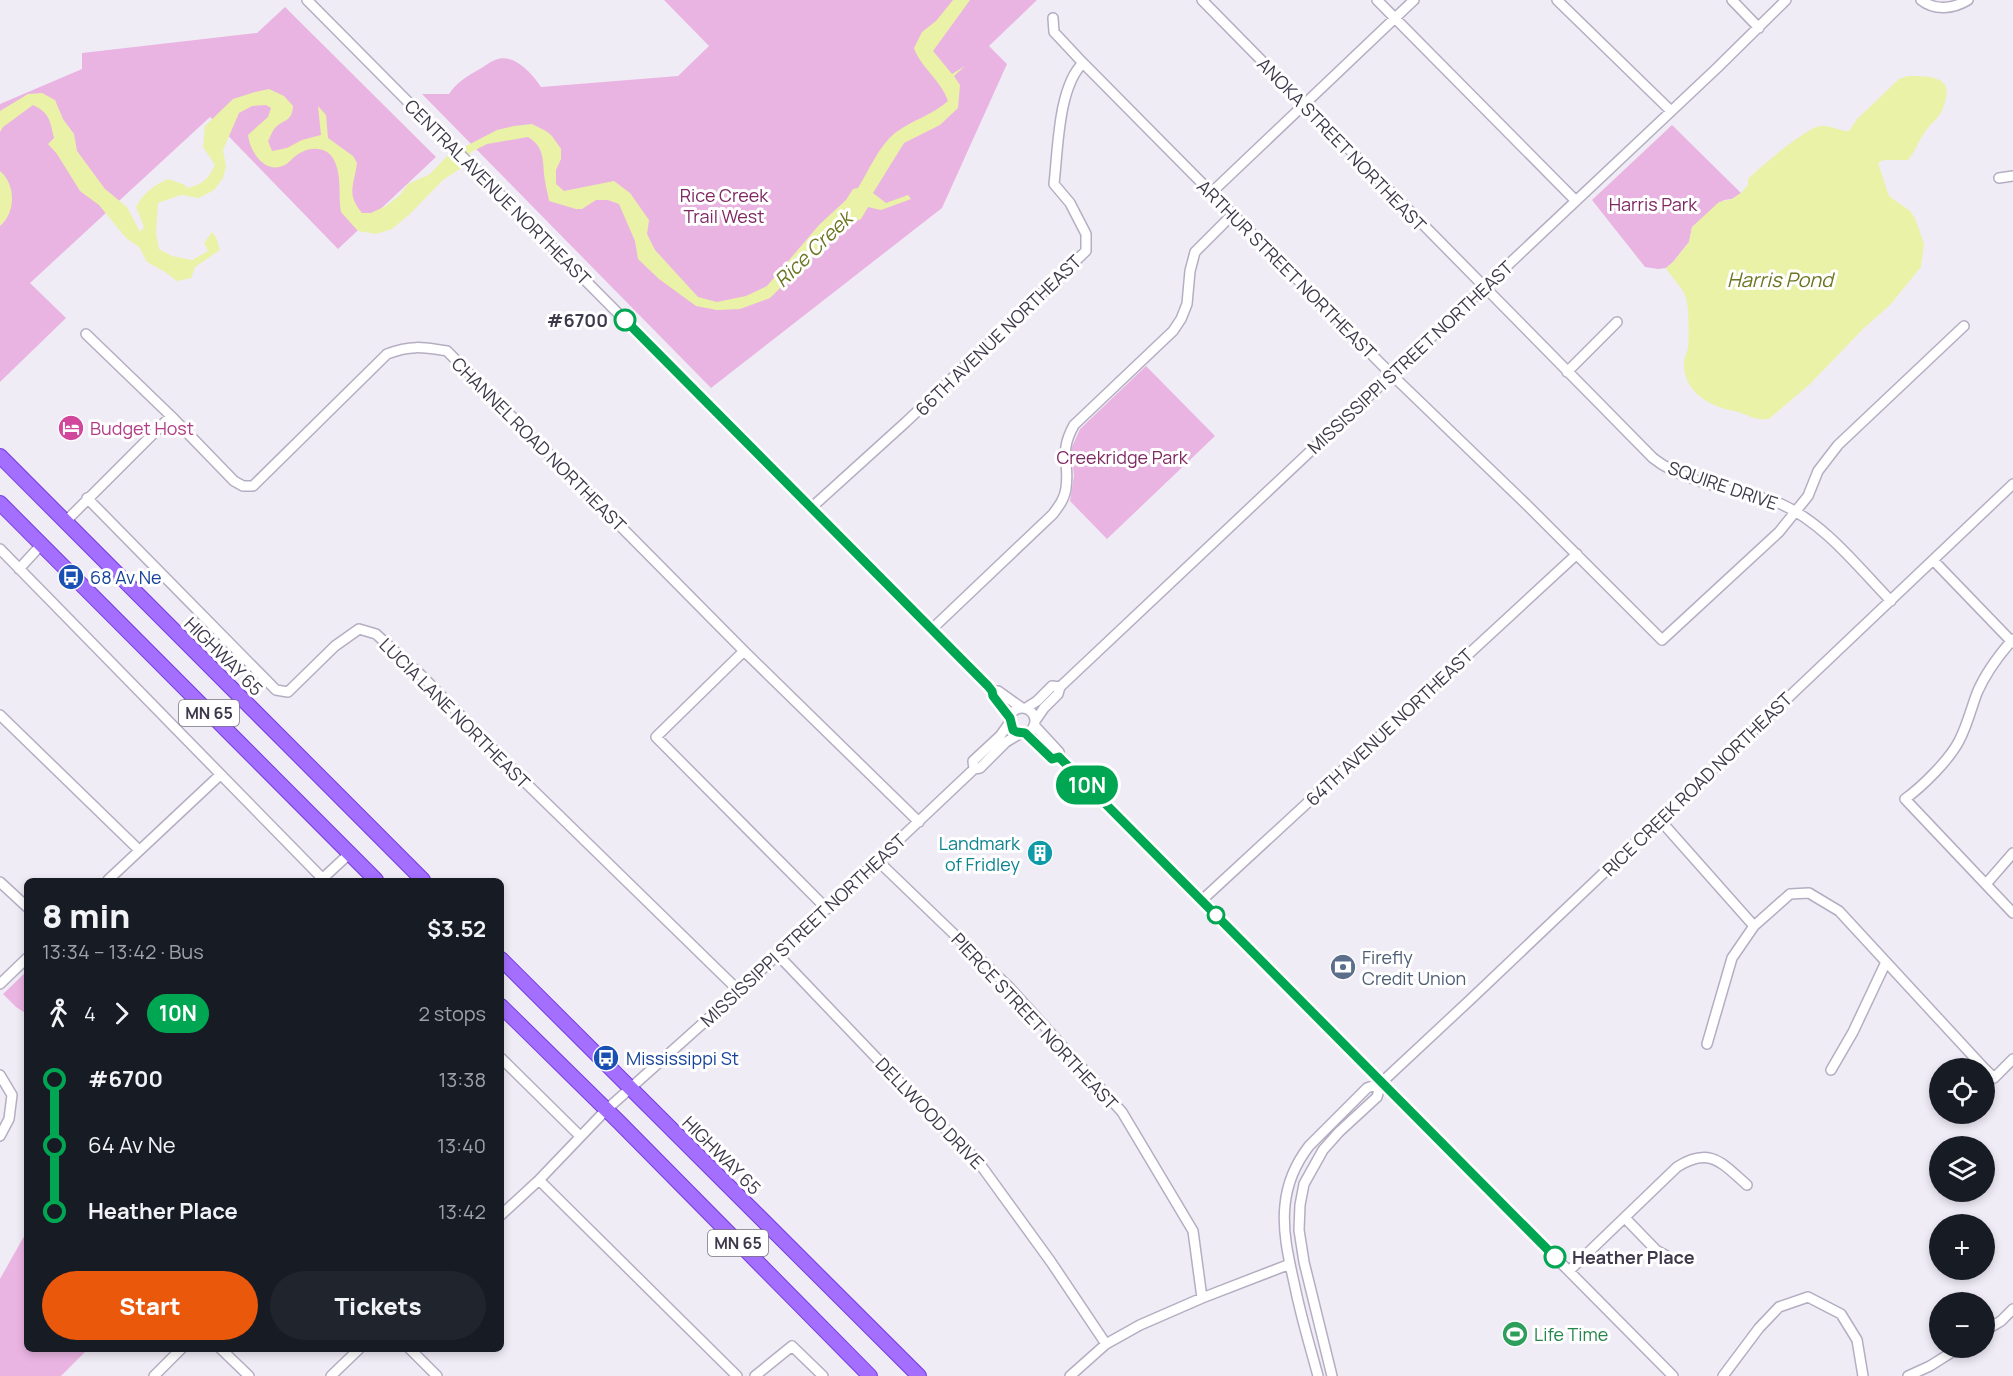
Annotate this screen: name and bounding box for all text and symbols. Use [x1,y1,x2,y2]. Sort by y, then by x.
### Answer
street label: ANOKA STREET NORTHEAST [1252,52,1432,236]
street label: CENTRAL AVENUE NORTHEAST [400,94,596,290]
street label: ARTHUR STREET NORTHEAST [1192,174,1382,364]
park label: Rice Creek Trail West [680,183,769,228]
park label: Harris Park [1609,192,1698,216]
water label: Rice Creek [768,203,860,293]
street label: 66TH AVENUE NORTHEAST [910,249,1086,421]
street label: MISSISSIPPI STREET NORTHEAST [1302,255,1518,459]
water label: Harris Pond [1727,266,1836,293]
place label: #6700 [547,308,608,332]
marker: #6700 [614,309,636,331]
street label: CHANNEL ROAD NORTHEAST [447,352,632,537]
hotel icon: Budget Host [56,413,86,443]
place label: Budget Host [90,416,194,440]
park label: Creekridge Park [1056,445,1189,469]
street label: SQUIRE DRIVE [1665,455,1781,515]
bus stop icon: 68 Av Ne [56,562,86,592]
place label: 68 Av Ne [90,565,162,589]
street label: HIGHWAY 65 [179,611,269,701]
street label: LUCIA LANE NORTHEAST [375,633,536,794]
street label: 64TH AVENUE NORTHEAST [1300,643,1478,811]
street label: RICE CREEK ROAD NORTHEAST [1597,687,1797,881]
road number: MN 65 [179,700,239,726]
line badge: 10N [1052,766,1122,804]
text: 10N [1068,771,1106,799]
street label: MISSISSIPPI STREET NORTHEAST [695,828,911,1032]
place label: Landmark of Fridley [939,831,1021,876]
building icon: Landmark of Fridley [1025,838,1055,868]
text: 8 min [42,893,130,938]
unlabelled marker [1207,906,1225,924]
text: $3.52 [427,914,486,944]
street label: PIERCE STREET NORTHEAST [947,927,1124,1115]
text: 13:34 – 13:42 · Bus [42,938,204,965]
place label: Firefly Credit Union [1362,945,1466,990]
bank icon: Firefly Credit Union [1328,952,1358,982]
icon: walk [42,997,75,1030]
icon: forward [105,997,138,1030]
text: 10N [159,999,197,1027]
text: 4 [84,1000,96,1027]
text: 2 stops [418,1000,486,1027]
bus stop icon: Mississippi St [591,1043,621,1073]
place label: Mississippi St [626,1046,739,1070]
street label: DELLWOOD DRIVE [871,1052,989,1174]
map controls [1929,1058,1995,1358]
button: locate [1929,1058,1995,1124]
text: #6700 [88,1064,163,1094]
text: 13:38 [438,1066,486,1093]
street label: HIGHWAY 65 [677,1110,767,1200]
text: 64 Av Ne [88,1130,176,1160]
text: 13:40 [437,1132,486,1159]
button: layers [1929,1136,1995,1202]
text: Heather Place [88,1196,238,1226]
text: 13:42 [438,1198,486,1225]
button: + [1929,1214,1995,1280]
road number: MN 65 [708,1230,768,1256]
place label: Heather Place [1572,1245,1695,1269]
marker: Heather Place [1544,1246,1566,1268]
button: Start [42,1271,258,1340]
button: Tickets [270,1271,486,1340]
button: − [1929,1292,1995,1358]
sports icon: Life Time [1500,1319,1530,1349]
place label: Life Time [1534,1322,1608,1346]

